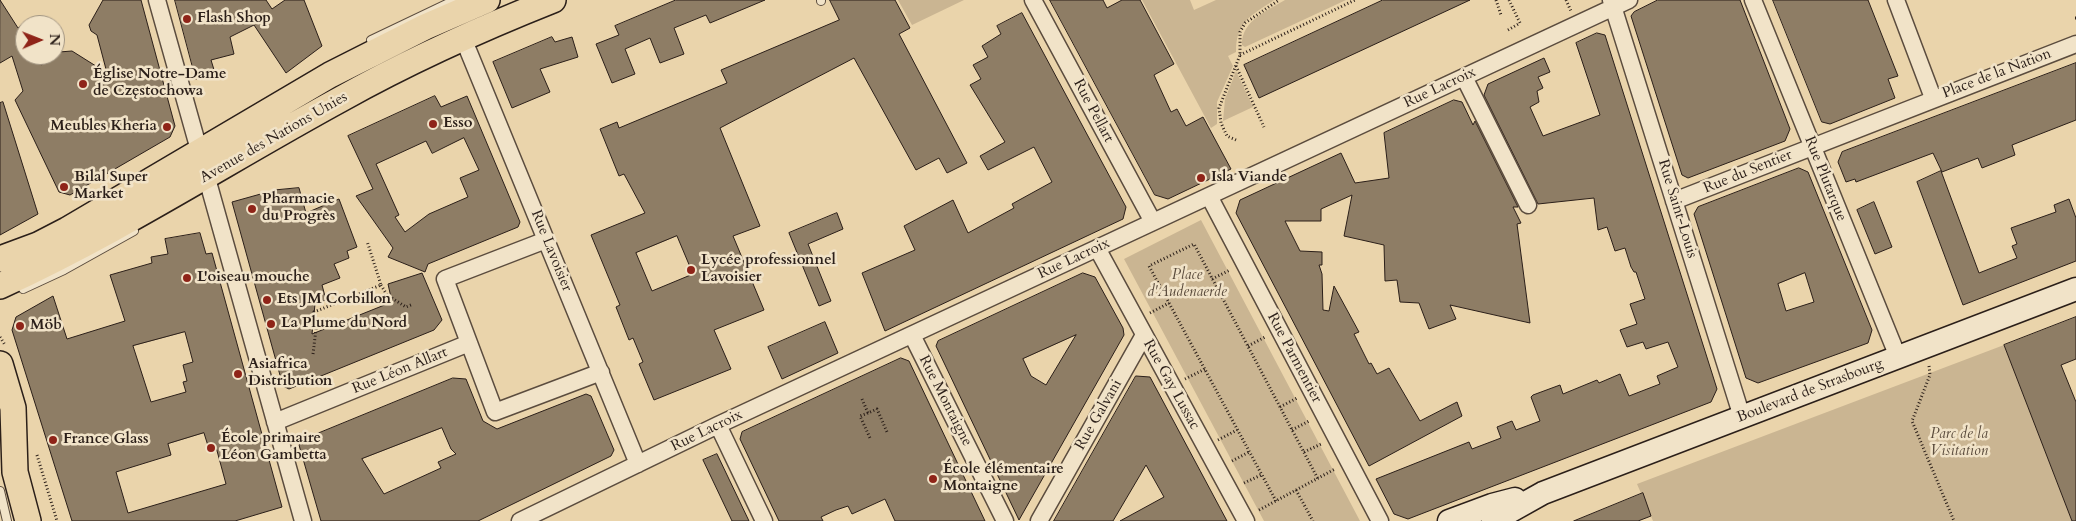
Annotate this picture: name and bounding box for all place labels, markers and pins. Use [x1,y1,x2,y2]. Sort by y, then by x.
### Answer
place label: Flash Shop [197,10,271,28]
marker: Flash Shop [181,13,193,25]
place label: Église Notre-Dame de Częstochowa [93,66,227,101]
marker: Église Notre-Dame de Częstochowa [77,78,89,90]
place label: Esso [443,115,472,133]
place label: Meubles Kheria [50,118,157,136]
marker: Esso [427,118,439,130]
marker: Meubles Kheria [161,121,173,133]
place label: Bilal Super Market [74,169,148,204]
place label: Isla Viande [1211,169,1287,187]
marker: Isla Viande [1195,172,1207,184]
marker: Bilal Super Market [58,181,70,193]
place label: Pharmacie du Progrès [262,191,335,226]
marker: Pharmacie du Progrès [246,203,258,215]
place label: Lycée professionnel Lavoisier [701,252,836,287]
marker: Lycée professionnel Lavoisier [685,264,697,276]
place label: L'oiseau mouche [197,269,310,287]
marker: L'oiseau mouche [181,272,193,284]
place label: Ets JM Corbillon [277,291,391,309]
marker: Ets JM Corbillon [261,294,273,306]
place label: La Plume du Nord [281,315,407,333]
place label: Möb [30,317,62,335]
marker: La Plume du Nord [265,318,277,330]
marker: Möb [14,320,26,332]
place label: Asiafrica Distribution [248,356,332,391]
marker: Asiafrica Distribution [232,368,244,380]
place label: École primaire Léon Gambetta [221,430,327,465]
place label: France Glass [63,431,149,449]
marker: France Glass [47,434,59,446]
marker: École primaire Léon Gambetta [205,442,217,454]
place label: École élémentaire Montaigne [943,461,1064,496]
marker: École élémentaire Montaigne [927,473,939,485]

